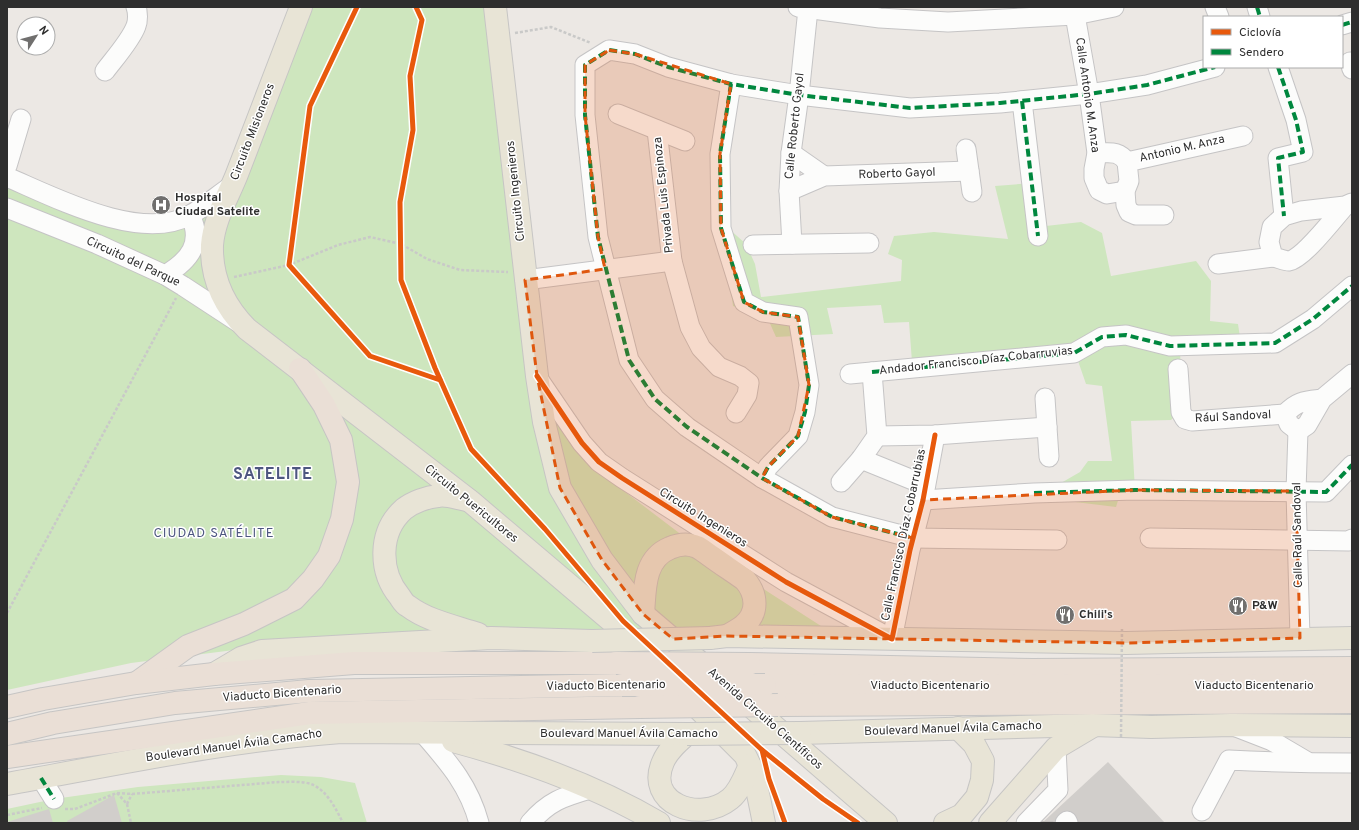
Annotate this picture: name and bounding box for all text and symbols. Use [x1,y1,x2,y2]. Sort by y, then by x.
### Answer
north arrow [16,16,56,56]
legend [1203,16,1343,68]
text: N [35,23,51,38]
text: Ciclovía [1239,25,1281,41]
street label: Calle Antonio M. Anza [1071,36,1103,154]
text: Sendero [1239,45,1284,61]
street label: Calle Roberto Gayol [781,72,809,180]
street label: Circuito Misioneros [227,81,279,183]
street label: Antonio M. Anza [1138,131,1226,167]
street label: Privada Luis Espinoza [650,136,678,254]
street label: Circuito Ingenieros [503,140,529,242]
street label: Roberto Gayol [858,165,936,183]
place label: Hospital Ciudad Satelite [175,190,260,220]
hospital icon: Hospital Ciudad Satelite [150,194,172,216]
street label: Circuito del Parque [83,233,183,291]
street label: Andador Francisco Díaz Cobarruvias [878,343,1074,379]
street label: Rául Sandoval [1194,407,1272,427]
street label: Calle Francisco Díaz Cobarrubias [878,448,930,622]
street label: Circuito Puericultores [421,461,521,547]
district label: SATELITE [233,465,313,485]
street label: Calle Raúl Sandoval [1289,482,1307,588]
street label: Circuito Ingenieros [656,484,750,552]
district label: CIUDAD SATÉLITE [154,524,274,542]
restaurant icon: P&W [1227,595,1249,617]
place label: P&W [1252,598,1278,614]
restaurant icon: Chili's [1054,604,1076,626]
place label: Chili's [1079,607,1113,623]
street label: Avenida Circuito Científicos [704,665,826,773]
street label: Viaducto Bicentenario [546,677,666,695]
street label: Viaducto Bicentenario [870,678,990,694]
street label: Viaducto Bicentenario [1194,678,1314,694]
street label: Viaducto Bicentenario [222,682,342,706]
street label: Boulevard Manuel Ávila Camacho [864,718,1042,740]
street label: Boulevard Manuel Ávila Camacho [145,726,323,766]
street label: Boulevard Manuel Ávila Camacho [540,726,718,742]

